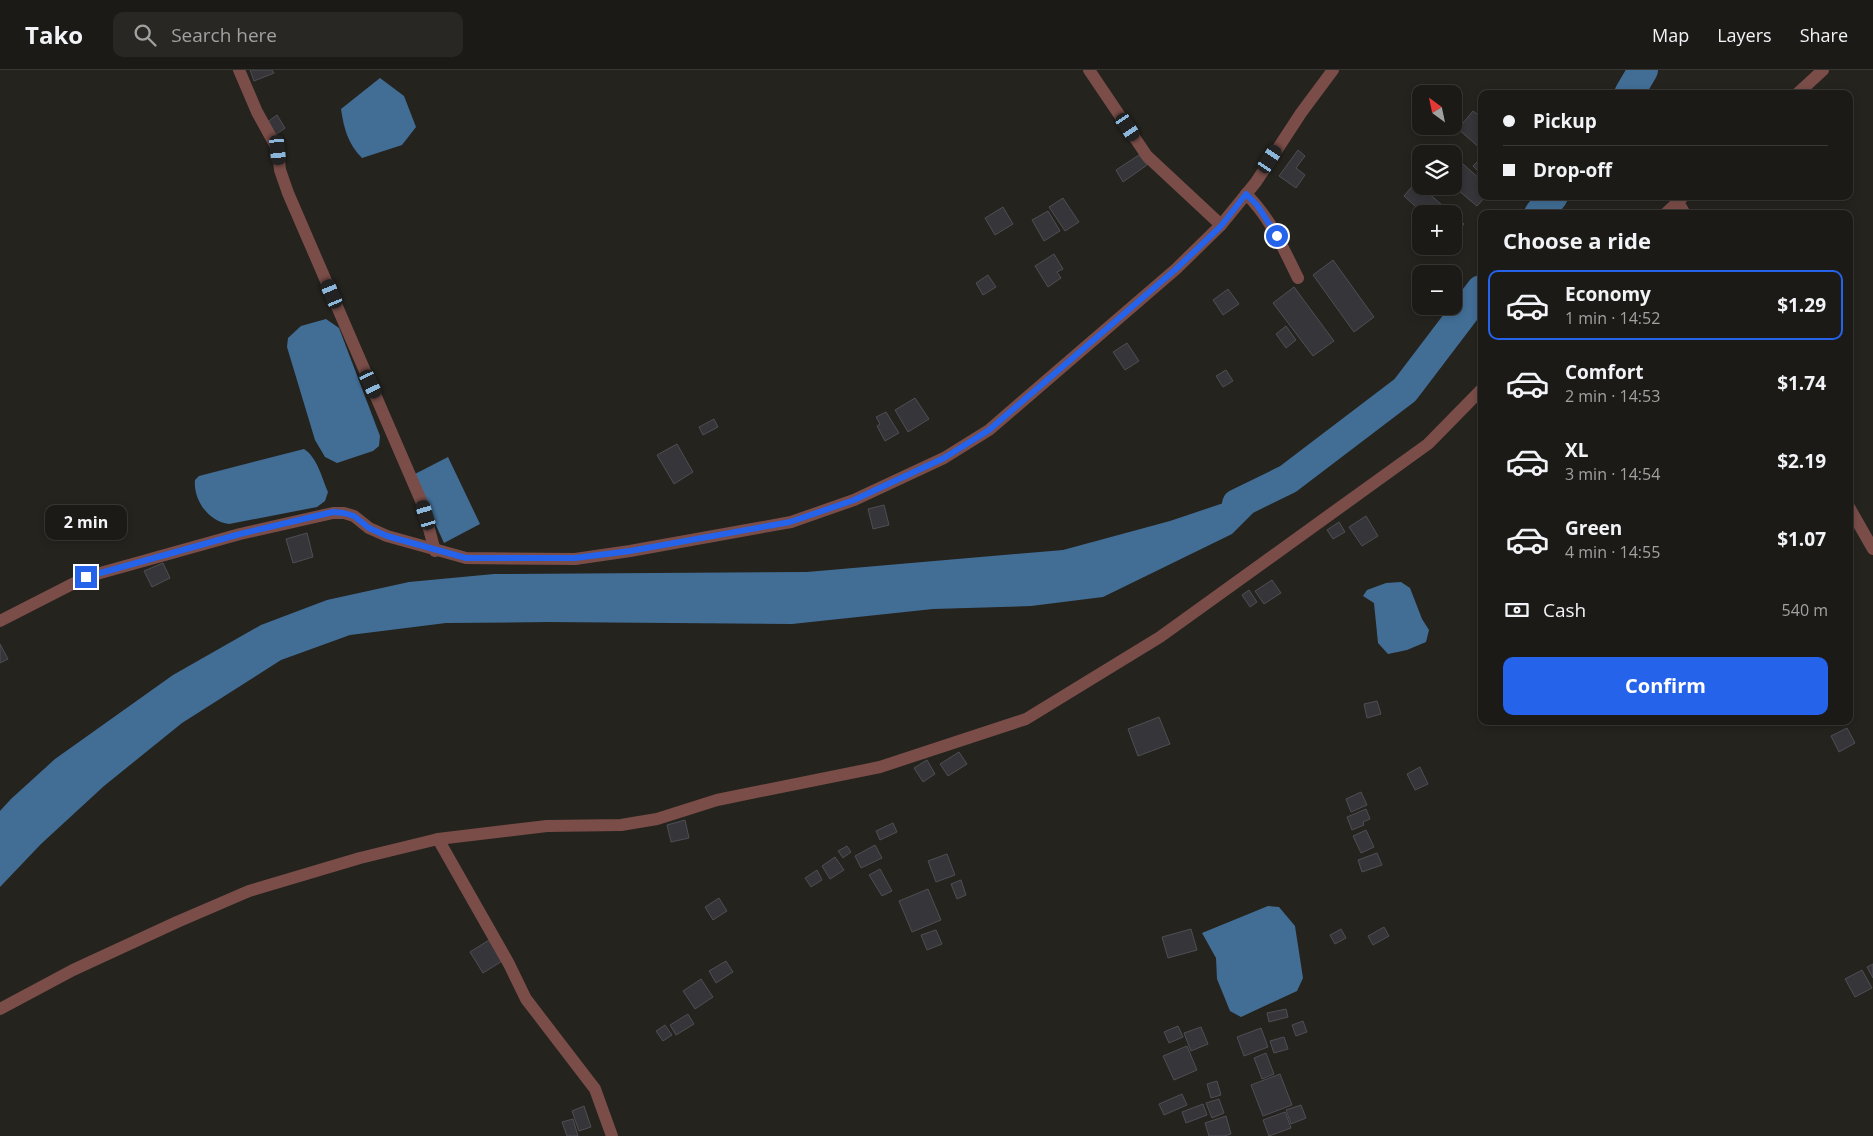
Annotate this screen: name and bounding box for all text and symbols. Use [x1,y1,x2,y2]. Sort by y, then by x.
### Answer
search box [113,12,463,57]
text: Tako [25,18,83,51]
icon: search [131,21,159,49]
text: Search here [171,22,277,48]
text: Map [1652,23,1689,47]
text: Layers [1717,23,1772,47]
text: Share [1800,23,1848,47]
north arrow [1412,85,1462,135]
map controls [1412,85,1462,315]
text: Pickup [1533,108,1597,134]
car [1113,110,1142,144]
car [268,134,287,166]
car [1255,142,1284,176]
button: layers [1412,145,1462,195]
text: Drop-off [1533,157,1612,183]
button: + [1412,205,1462,255]
route start [1266,225,1288,247]
text: Choose a ride [1503,225,1651,255]
button: − [1412,265,1462,315]
car [319,277,344,311]
text: Economy [1565,281,1651,307]
icon: car [1505,283,1550,328]
text: $1.29 [1777,292,1826,318]
text: 1 min · 14:52 [1565,307,1660,329]
text: Comfort [1565,359,1644,385]
icon: car [1505,361,1550,406]
car [357,367,384,401]
text: $1.74 [1777,370,1826,396]
text: 2 min · 14:53 [1565,385,1660,407]
text: XL [1565,437,1588,463]
icon: car [1505,439,1550,484]
text: $2.19 [1777,448,1826,474]
text: 3 min · 14:54 [1565,463,1660,485]
car [414,498,437,532]
callout: 2 min [45,504,127,540]
text: 2 min [64,511,108,533]
text: Green [1565,515,1622,541]
icon: car [1505,517,1550,562]
text: $1.07 [1777,526,1826,552]
text: 4 min · 14:55 [1565,541,1660,563]
route end [75,566,97,588]
icon: cash [1503,596,1531,624]
text: Cash [1543,597,1586,623]
text: 540 m [1782,599,1828,621]
button: Confirm [1503,657,1828,715]

